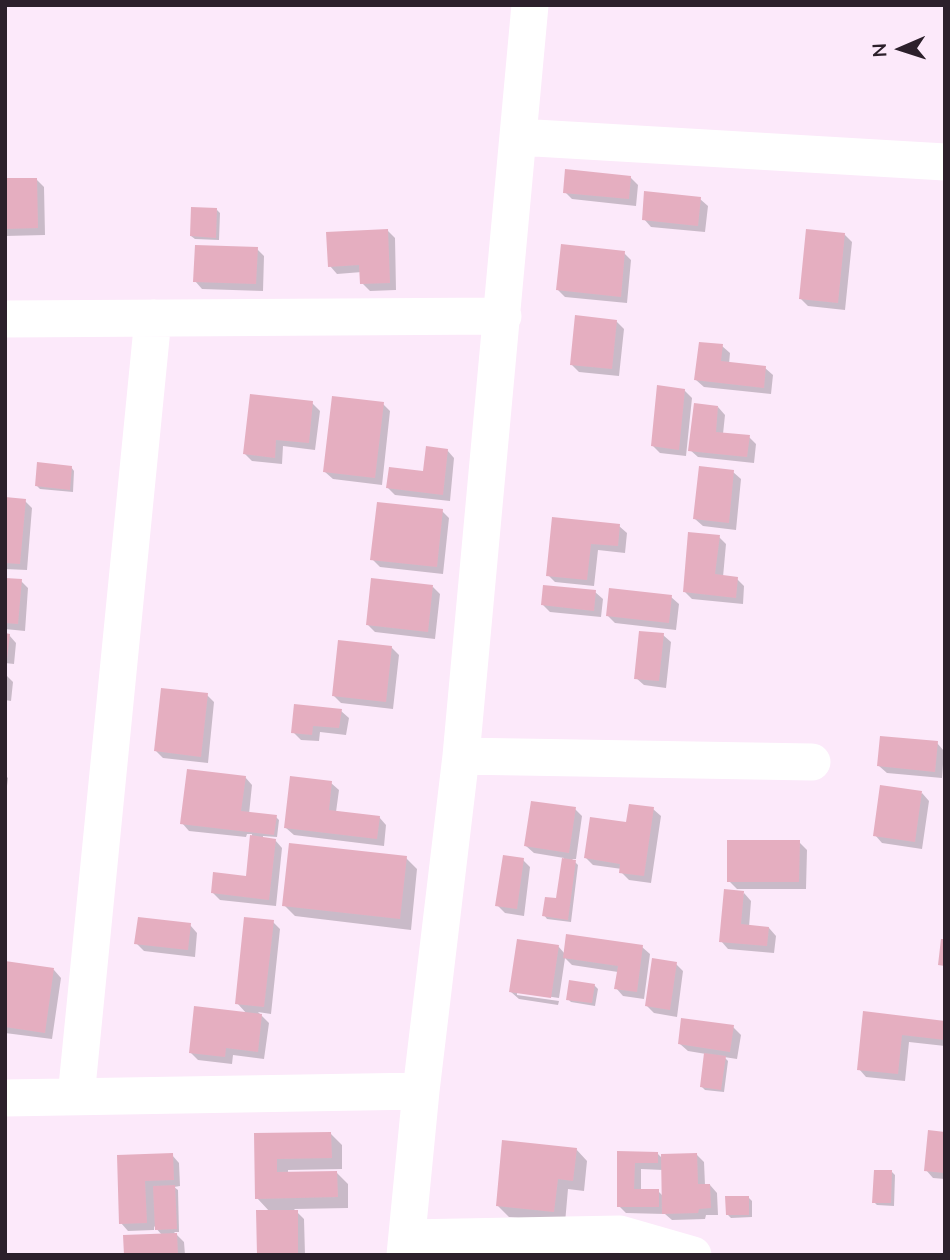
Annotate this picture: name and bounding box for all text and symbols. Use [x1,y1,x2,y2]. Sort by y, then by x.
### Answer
north arrow [866,14,936,84]
text: N [867,42,893,58]

